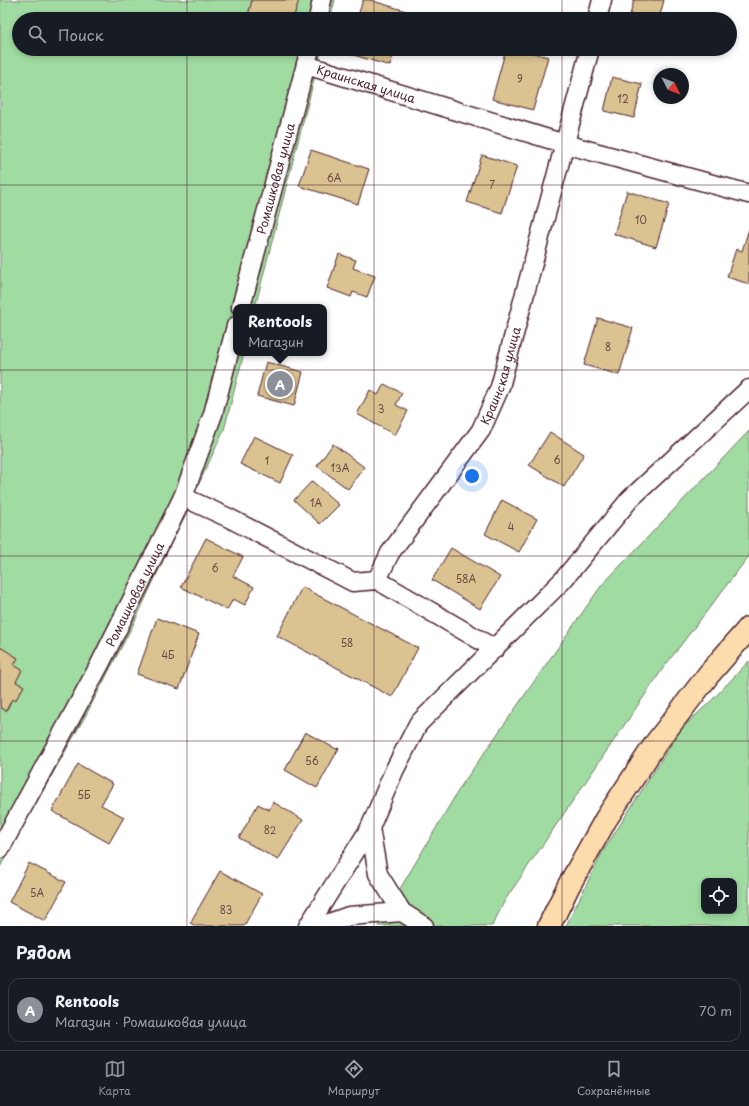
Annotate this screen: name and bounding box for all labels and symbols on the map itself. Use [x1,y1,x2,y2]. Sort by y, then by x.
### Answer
street label: Краинская улица [315,60,418,107]
north arrow [653,68,689,104]
house number: 9 [517,71,523,86]
house number: 12 [617,91,629,106]
street label: Ромашковая улица [252,120,299,236]
house number: 6А [327,170,342,185]
house number: 7 [489,177,495,192]
house number: 10 [635,212,647,227]
street label: Краинская улица [476,324,525,427]
house number: 8 [605,339,611,354]
pin: A [267,369,293,399]
house number: 3 [378,401,384,416]
house number: 6 [553,452,561,467]
house number: 1 [265,453,269,468]
house number: 13А [331,460,350,475]
your location [462,466,482,486]
house number: 1А [310,495,322,510]
house number: 4 [508,519,515,534]
street label: Ромашковая улица [101,539,168,650]
house number: 6 [211,560,219,575]
house number: 58А [456,571,477,586]
house number: 58 [341,635,353,650]
house number: 4Б [161,647,175,662]
house number: 56 [305,753,319,768]
house number: 5Б [78,787,91,802]
house number: 82 [264,822,276,837]
house number: 5А [30,885,44,900]
house number: 83 [220,902,232,917]

